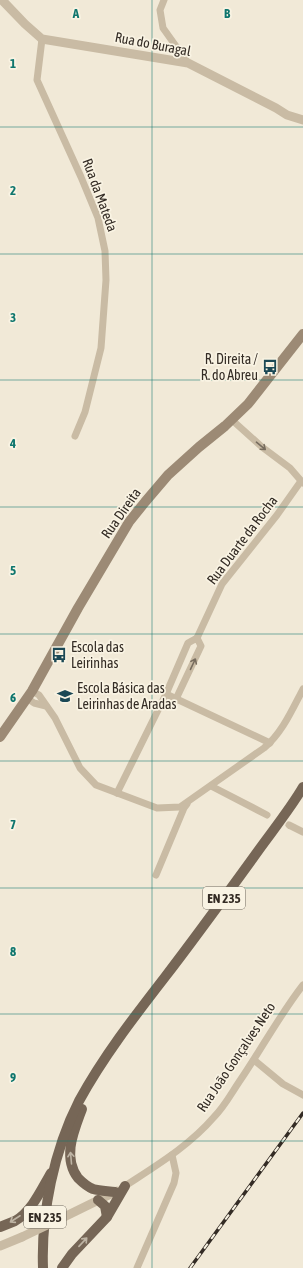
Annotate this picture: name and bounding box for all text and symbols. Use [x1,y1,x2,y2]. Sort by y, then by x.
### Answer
text: A [72,6,80,21]
text: B [224,6,231,21]
street label: Rua do Buragal [114,29,193,59]
text: 1 [10,56,16,71]
street label: Rua da Mateda [79,156,121,234]
text: 2 [10,183,16,198]
text: 3 [10,310,16,325]
place label: R. Direita / R. do Abreu [201,351,258,383]
bus stop icon: R. Direita / R. do Abreu [261,358,279,376]
text: 4 [9,436,16,451]
one-way arrow [256,441,266,450]
street label: Rua Direita [98,485,144,541]
street label: Rua Duarte da Rocha [204,493,280,587]
text: 5 [10,563,16,578]
place label: Escola das Leirinhas [71,639,124,671]
bus stop icon: Escola das Leirinhas [50,646,68,664]
one-way arrow [189,658,197,670]
place label: Escola Básica das Leirinhas de Aradas [77,680,177,712]
school or university icon: Escola Básica das Leirinhas de Aradas [56,687,74,705]
text: 6 [10,690,16,705]
text: 7 [10,817,16,832]
road number: EN 235 [203,887,245,909]
text: 8 [10,944,16,959]
street label: Rua João Gonçalves Neto [194,999,278,1115]
text: 9 [10,1070,16,1085]
one-way arrow [67,1152,74,1165]
road number: EN 235 [24,1206,66,1228]
one-way arrow [9,1216,21,1224]
one-way arrow [79,1237,88,1247]

